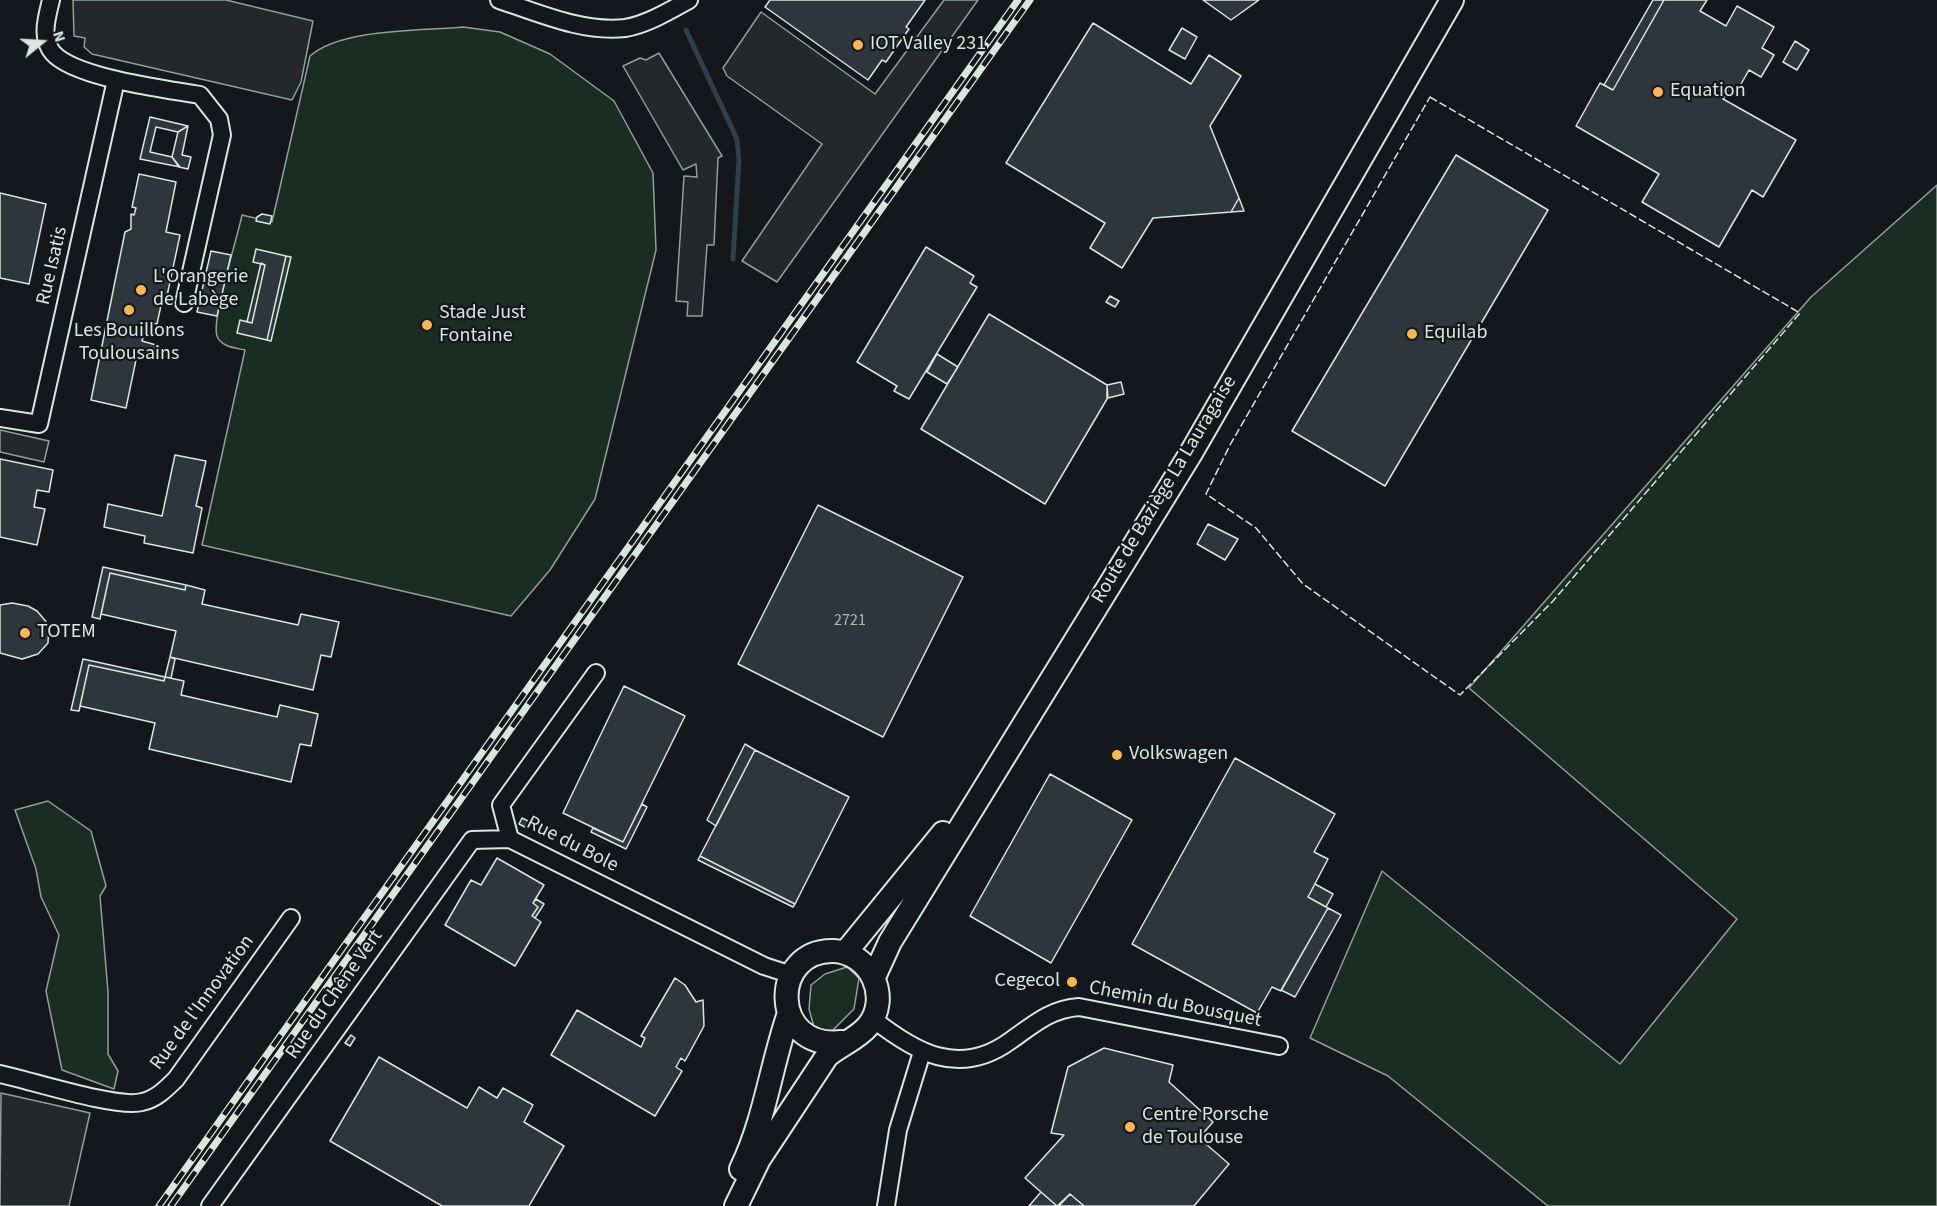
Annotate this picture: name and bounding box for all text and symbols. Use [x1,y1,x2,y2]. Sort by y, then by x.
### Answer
north arrow [12,12,72,72]
text: N [47,28,71,45]
place label: IOT Valley 231 [870,33,986,57]
marker: IOT Valley 231 [851,38,865,52]
place label: Equation [1670,80,1746,104]
marker: Equation [1651,85,1665,99]
street label: Rue Isatis [32,224,74,308]
place label: L'Orangerie de Labège [153,266,248,313]
marker: L'Orangerie de Labège [134,283,148,297]
place label: Stade Just Fontaine [439,302,526,349]
marker: Les Bouillons Toulousains [122,303,136,317]
marker: Stade Just Fontaine [420,318,434,332]
place label: Les Bouillons Toulousains [74,320,184,367]
place label: Equilab [1424,322,1487,346]
marker: Equilab [1405,327,1419,341]
street label: Route de Baziège La Lauragaise [1087,372,1243,608]
house number: 2721 [834,611,866,631]
place label: TOTEM [37,621,96,645]
marker: TOTEM [18,626,32,640]
place label: Volkswagen [1129,743,1228,767]
marker: Volkswagen [1110,748,1124,762]
street label: Rue du Bole [522,812,622,878]
street label: Rue du Chêne Vert [281,926,389,1064]
street label: Rue de l'Innovation [146,931,260,1075]
place label: Cegecol [994,970,1060,994]
marker: Cegecol [1065,975,1079,989]
street label: Chemin du Bousquet [1087,977,1263,1033]
place label: Centre Porsche de Toulouse [1142,1104,1269,1151]
marker: Centre Porsche de Toulouse [1123,1120,1137,1134]

